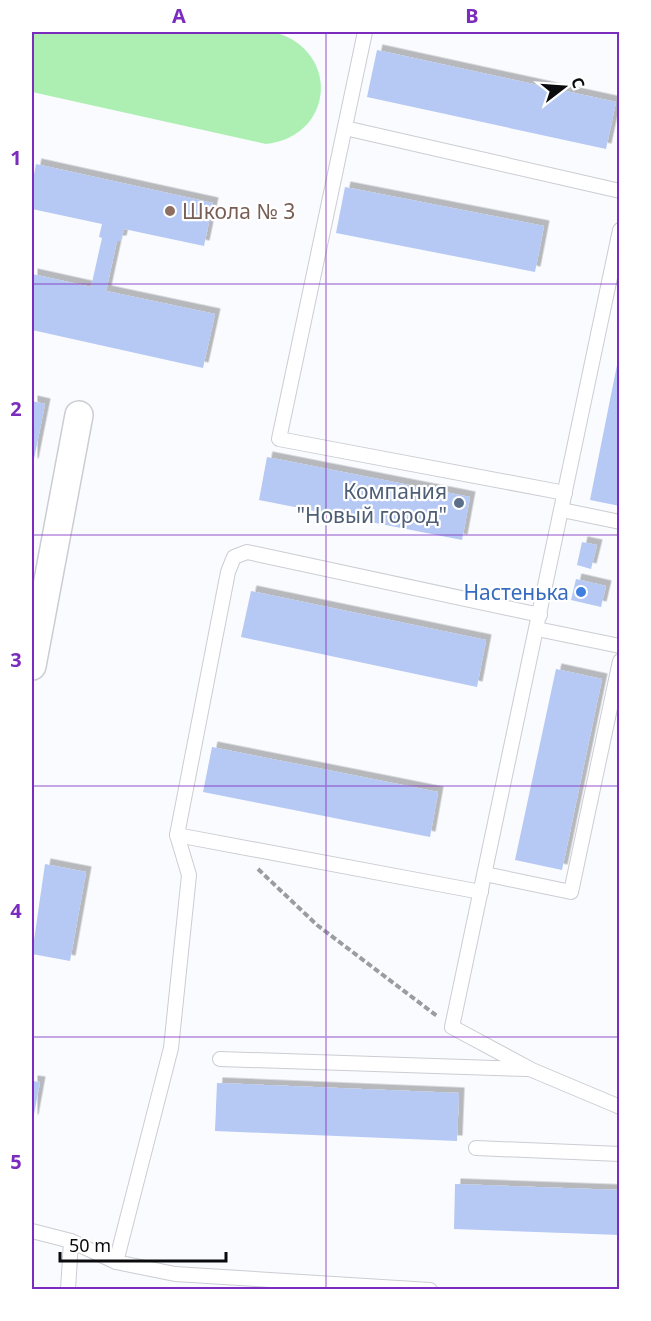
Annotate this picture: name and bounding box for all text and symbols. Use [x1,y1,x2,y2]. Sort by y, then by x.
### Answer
text: A [172,2,186,29]
text: B [465,2,479,29]
north arrow [534,57,594,117]
text: С [566,74,590,91]
text: 1 [10,144,22,171]
place label: Школа № 3 [182,197,295,225]
marker: Школа № 3 [163,204,177,218]
text: 2 [10,395,22,422]
place label: Компания "Новый город" [296,477,447,529]
marker: Компания "Новый город" [452,496,466,510]
place label: Настенька [463,578,569,606]
marker: Настенька [574,585,588,599]
text: 3 [10,646,22,673]
text: 4 [10,897,22,924]
text: 5 [10,1148,22,1175]
scale bar [60,1225,226,1263]
text: 50 m [69,1233,111,1257]

